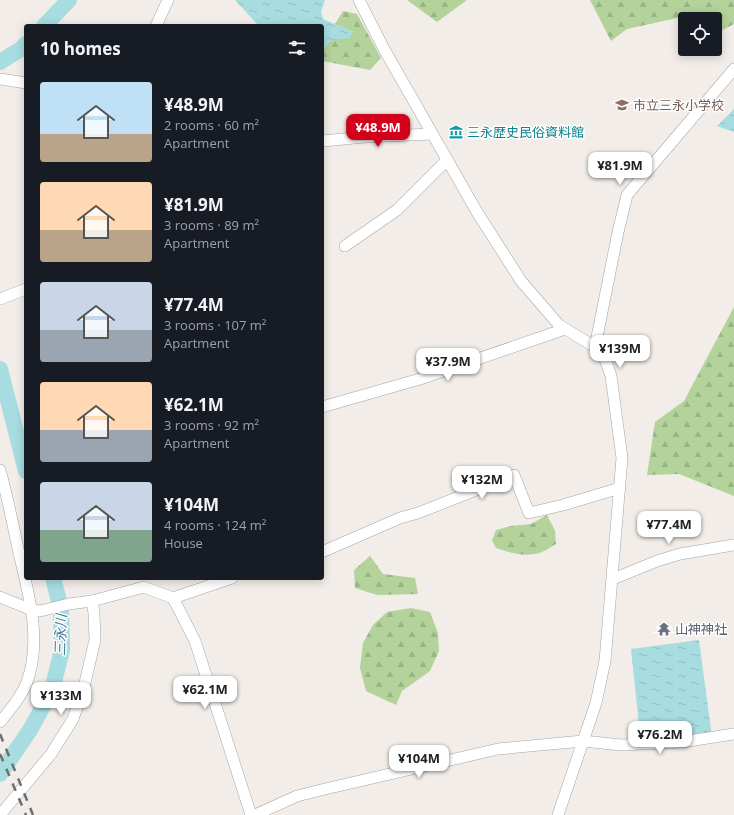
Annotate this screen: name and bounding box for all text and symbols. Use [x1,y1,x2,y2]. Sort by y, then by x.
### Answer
map controls [678,12,722,56]
button: locate [678,12,722,56]
text: 10 homes [40,37,121,60]
icon: filters [286,37,308,59]
text: ¥48.9M [164,93,224,116]
place label: 市立三永小学校 [633,96,724,114]
school or university icon: 市立三永小学校 [614,97,630,113]
icon: home [72,98,120,146]
pin: ¥48.9M [345,114,411,148]
text: 2 rooms · 60 m² [164,116,259,134]
text: ¥48.9M [355,118,401,136]
place label: 三永歴史民俗資料館 [467,123,584,141]
museum icon: 三永歴史民俗資料館 [448,124,464,140]
text: Apartment [164,134,229,152]
pin: ¥81.9M [587,152,653,186]
text: ¥81.9M [597,156,643,174]
text: ¥81.9M [164,193,224,216]
icon: home [72,198,120,246]
text: 3 rooms · 89 m² [164,216,259,234]
text: Apartment [164,234,229,252]
text: ¥77.4M [164,293,224,316]
icon: home [72,298,120,346]
text: 3 rooms · 107 m² [164,316,266,334]
text: Apartment [164,334,229,352]
pin: ¥139M [592,335,648,369]
text: ¥139M [599,339,641,357]
pin: ¥37.9M [415,348,481,382]
text: ¥37.9M [425,352,471,370]
text: ¥62.1M [164,393,224,416]
icon: home [72,398,120,446]
text: 3 rooms · 92 m² [164,416,259,434]
text: Apartment [164,434,229,452]
pin: ¥132M [454,466,510,500]
text: ¥132M [461,470,503,488]
text: ¥104M [164,493,219,516]
icon: home [72,498,120,546]
pin: ¥77.4M [636,511,702,545]
text: ¥77.4M [646,515,692,533]
text: 4 rooms · 124 m² [164,516,266,534]
text: House [164,534,203,552]
water label: 三永川 [50,612,70,656]
place label: 山神神社 [675,620,727,638]
temple icon: 山神神社 [656,621,672,637]
pin: ¥62.1M [172,676,238,710]
text: ¥62.1M [182,680,228,698]
pin: ¥133M [33,682,89,716]
text: ¥133M [40,686,82,704]
pin: ¥76.2M [627,721,693,755]
text: ¥76.2M [637,725,683,743]
pin: ¥104M [391,745,447,779]
text: ¥104M [398,749,440,767]

